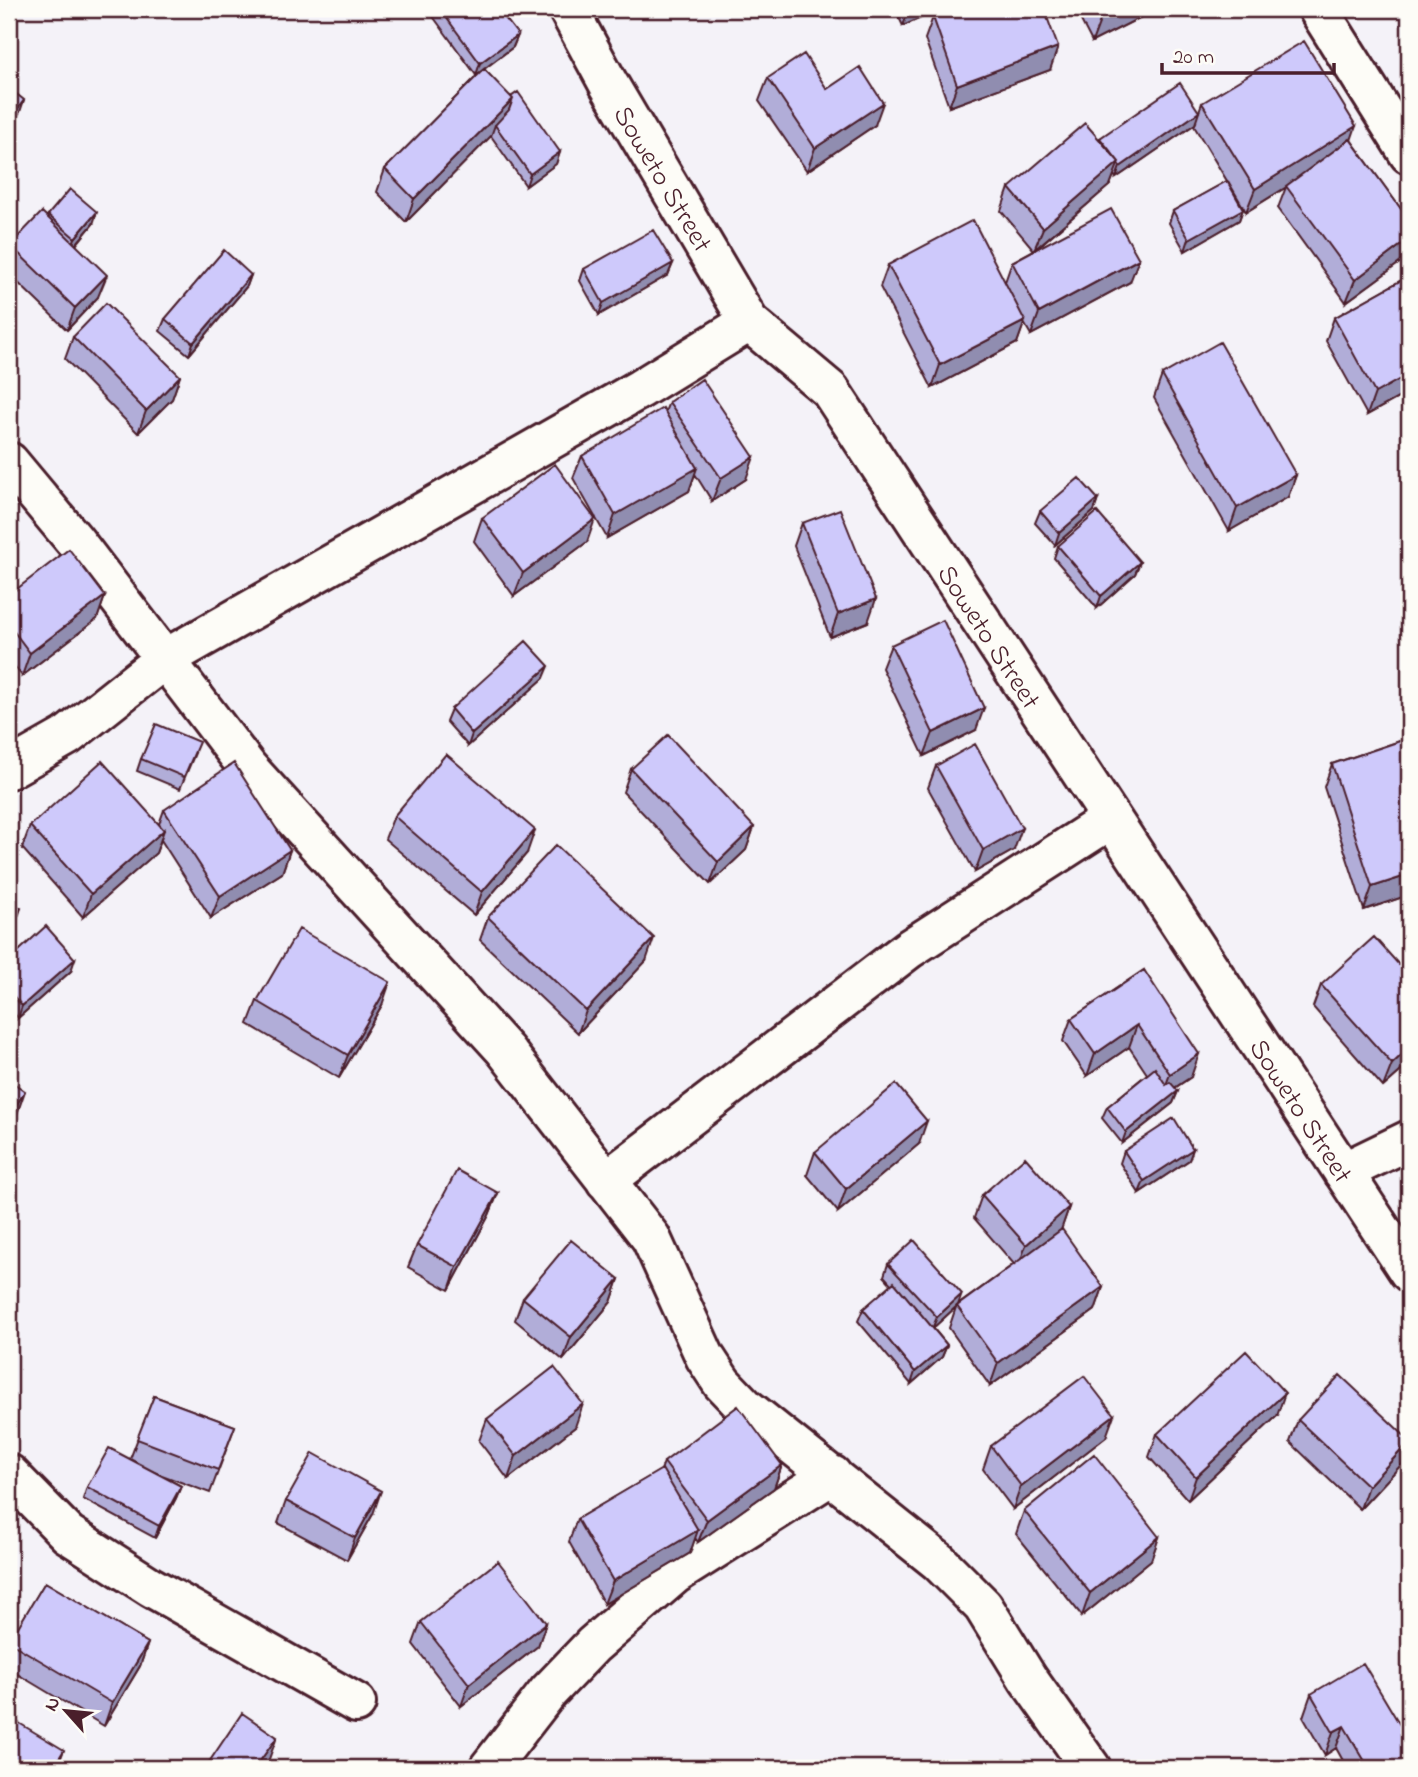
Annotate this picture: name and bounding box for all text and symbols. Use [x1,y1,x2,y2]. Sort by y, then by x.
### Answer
scale bar [1162,32,1334,76]
text: 20 m [1173,43,1214,73]
street label: Soweto Street [601,99,721,261]
street label: Soweto Street [925,558,1049,718]
street label: Soweto Street [1237,1032,1361,1192]
north arrow [32,1676,102,1746]
text: N [38,1692,68,1716]

